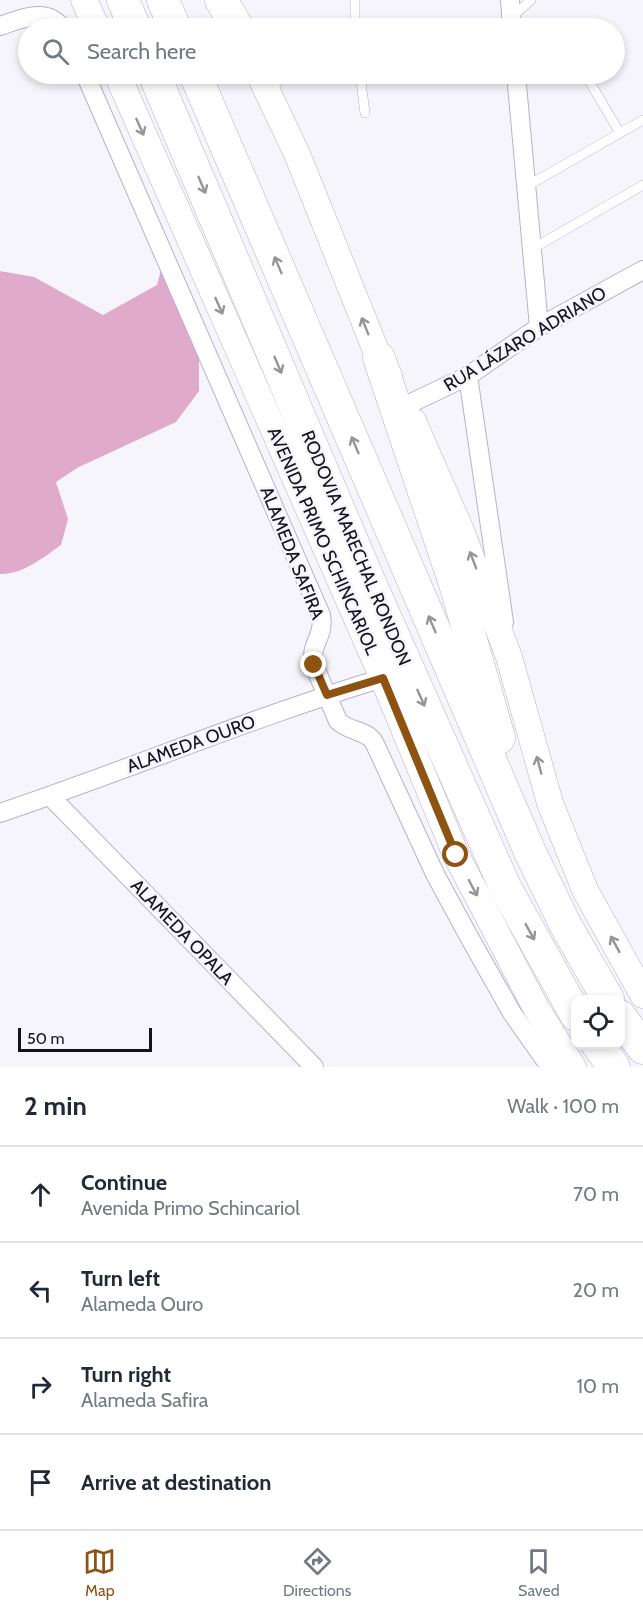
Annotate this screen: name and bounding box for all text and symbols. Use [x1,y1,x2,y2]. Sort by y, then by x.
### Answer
search box [18,18,625,84]
icon: search [39,35,72,68]
text: Search here [87,38,196,65]
one-way arrow [136,118,147,136]
one-way arrow [196,176,208,194]
one-way arrow [272,257,283,275]
street label: RUA LÁZARO ADRIANO [440,282,610,396]
one-way arrow [214,296,225,314]
one-way arrow [359,317,370,335]
one-way arrow [273,356,284,374]
street label: AVENIDA PRIMO SCHINCARIOL [263,424,383,658]
street label: RODOVIA MARECHAL RONDON [296,427,416,669]
one-way arrow [349,436,360,454]
street label: ALAMEDA SAFIRA [255,483,329,623]
one-way arrow [466,551,477,570]
one-way arrow [426,615,437,633]
route end [300,651,326,677]
one-way arrow [416,689,428,707]
street label: ALAMEDA OURO [124,710,258,777]
one-way arrow [533,756,544,775]
route start [442,841,468,867]
street label: ALAMEDA OPALA [126,875,238,989]
one-way arrow [468,879,479,897]
one-way arrow [524,923,536,940]
one-way arrow [609,936,621,953]
map controls [571,995,625,1049]
button: locate [571,995,625,1049]
scale bar [18,1025,152,1052]
text: 50 m [27,1029,64,1048]
text: 2 min [24,1090,87,1122]
text: Walk · 100 m [507,1094,619,1118]
text: Continue [81,1169,167,1196]
icon: ahead [24,1178,57,1211]
text: 70 m [573,1182,619,1206]
text: Avenida Primo Schincariol [81,1196,300,1220]
text: Turn left [81,1265,160,1292]
icon: left [24,1274,57,1307]
text: 20 m [573,1278,619,1302]
text: Alameda Ouro [81,1292,203,1316]
text: Turn right [81,1361,171,1388]
icon: right [24,1370,57,1403]
text: 10 m [576,1374,619,1398]
text: Alameda Safira [81,1388,208,1412]
icon: arrive [24,1466,57,1499]
text: Arrive at destination [81,1469,271,1496]
tab: Map [83,1545,116,1600]
tab: Directions [283,1545,351,1600]
tab: Saved [518,1545,560,1600]

